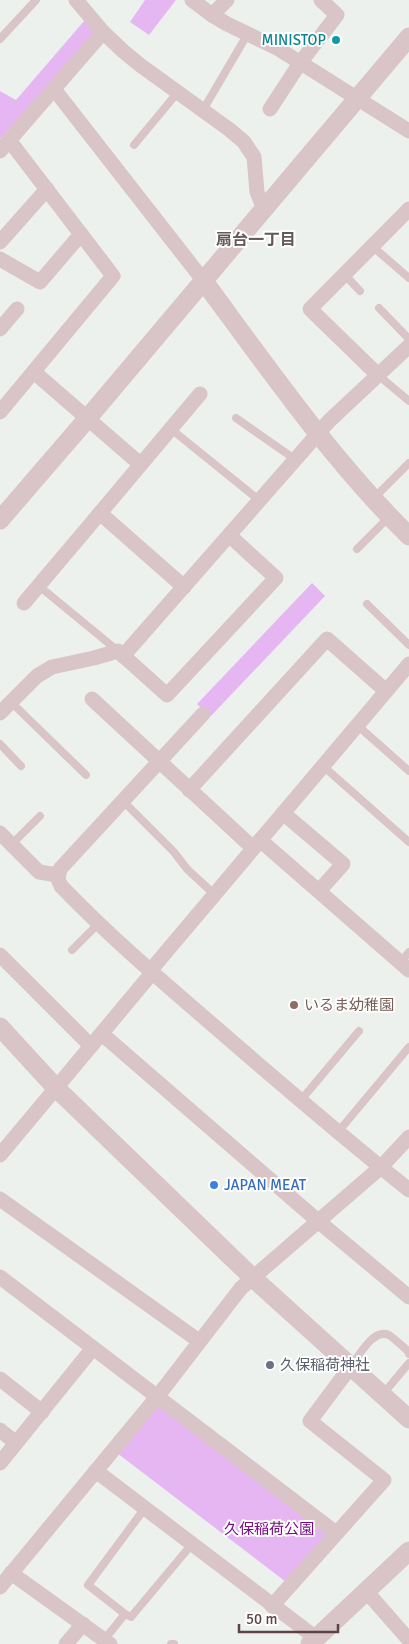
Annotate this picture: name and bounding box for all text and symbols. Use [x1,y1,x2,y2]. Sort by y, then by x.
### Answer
place label: MINISTOP [262,31,326,49]
marker: MINISTOP [330,34,342,46]
district label: 扇台一丁目 [216,230,296,250]
place label: いるま幼稚園 [304,996,394,1014]
marker: いるま幼稚園 [288,999,300,1011]
place label: JAPAN MEAT [224,1176,307,1194]
marker: JAPAN MEAT [208,1179,220,1191]
place label: 久保稲荷神社 [280,1356,370,1374]
marker: 久保稲荷神社 [264,1359,276,1371]
park label: 久保稲荷公園 [224,1520,314,1538]
scale bar [239,1602,338,1634]
text: 50 m [246,1610,277,1628]

